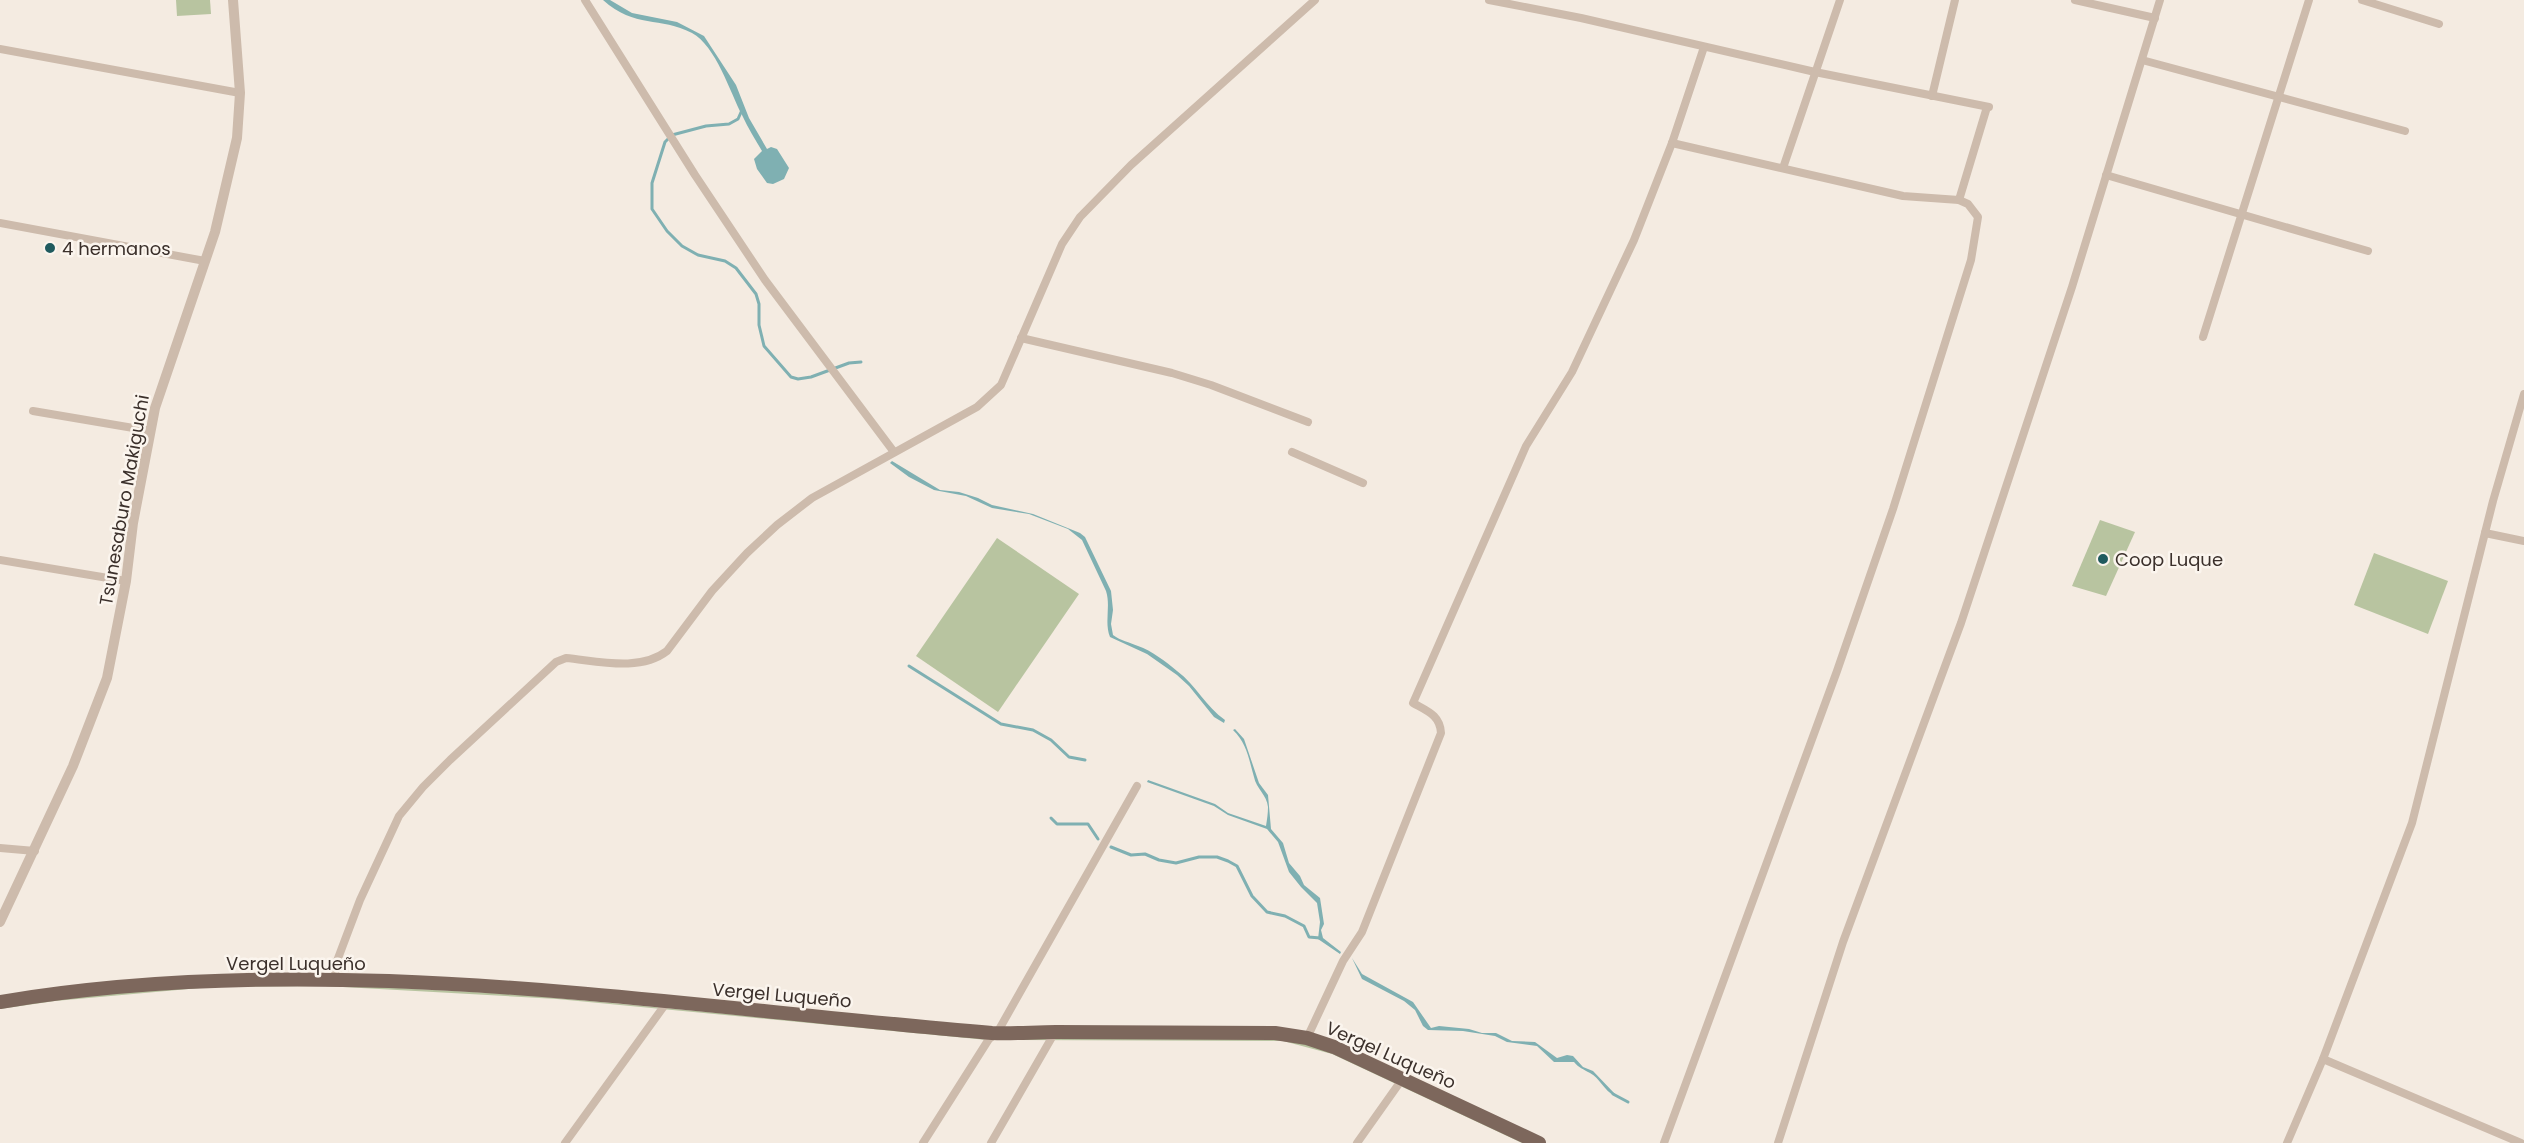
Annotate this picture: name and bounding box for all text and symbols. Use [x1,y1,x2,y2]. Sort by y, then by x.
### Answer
place label: 4 hermanos [62,236,171,261]
marker: 4 hermanos [43,241,57,255]
street label: Tsunesaburo Makiguchi [93,393,155,607]
place label: Coop Luque [2115,547,2223,572]
marker: Coop Luque [2096,552,2110,566]
street label: Vergel Luqueño [226,951,366,976]
street label: Vergel Luqueño [711,976,853,1014]
street label: Vergel Luqueño [1322,1015,1460,1095]

